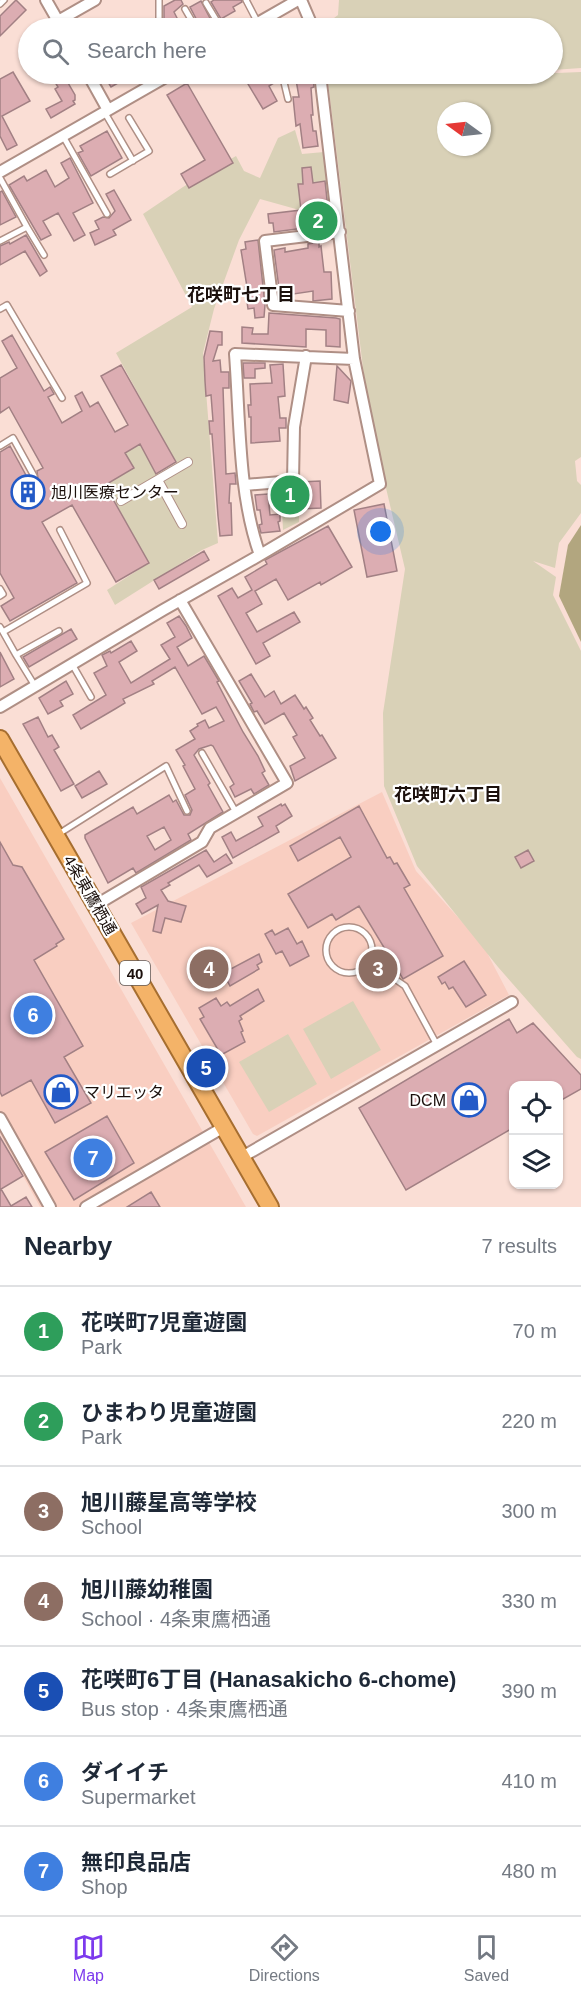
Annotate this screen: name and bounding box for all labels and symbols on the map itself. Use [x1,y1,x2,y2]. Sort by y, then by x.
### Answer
north arrow [437,102,491,156]
pin: 2 [298,198,338,244]
district label: 花咲町七丁目 [187,285,295,305]
pin: 1 [270,472,310,518]
building icon: 旭川医療センター [10,474,46,510]
place label: 旭川医療センター [51,484,179,501]
your location [366,517,395,546]
district label: 花咲町六丁目 [394,785,502,805]
street label: 4条東鷹栖通 [60,852,120,938]
pin: 4 [190,946,228,992]
pin: 3 [358,946,398,992]
road number: 40 [120,961,150,985]
pin: 6 [14,992,52,1038]
pin: 5 [186,1046,226,1090]
shop icon: マリエッタ [43,1074,79,1110]
shop icon: DCM [451,1082,487,1118]
place label: マリエッタ [84,1084,164,1101]
place label: DCM [410,1092,446,1109]
pin: 7 [74,1136,112,1180]

